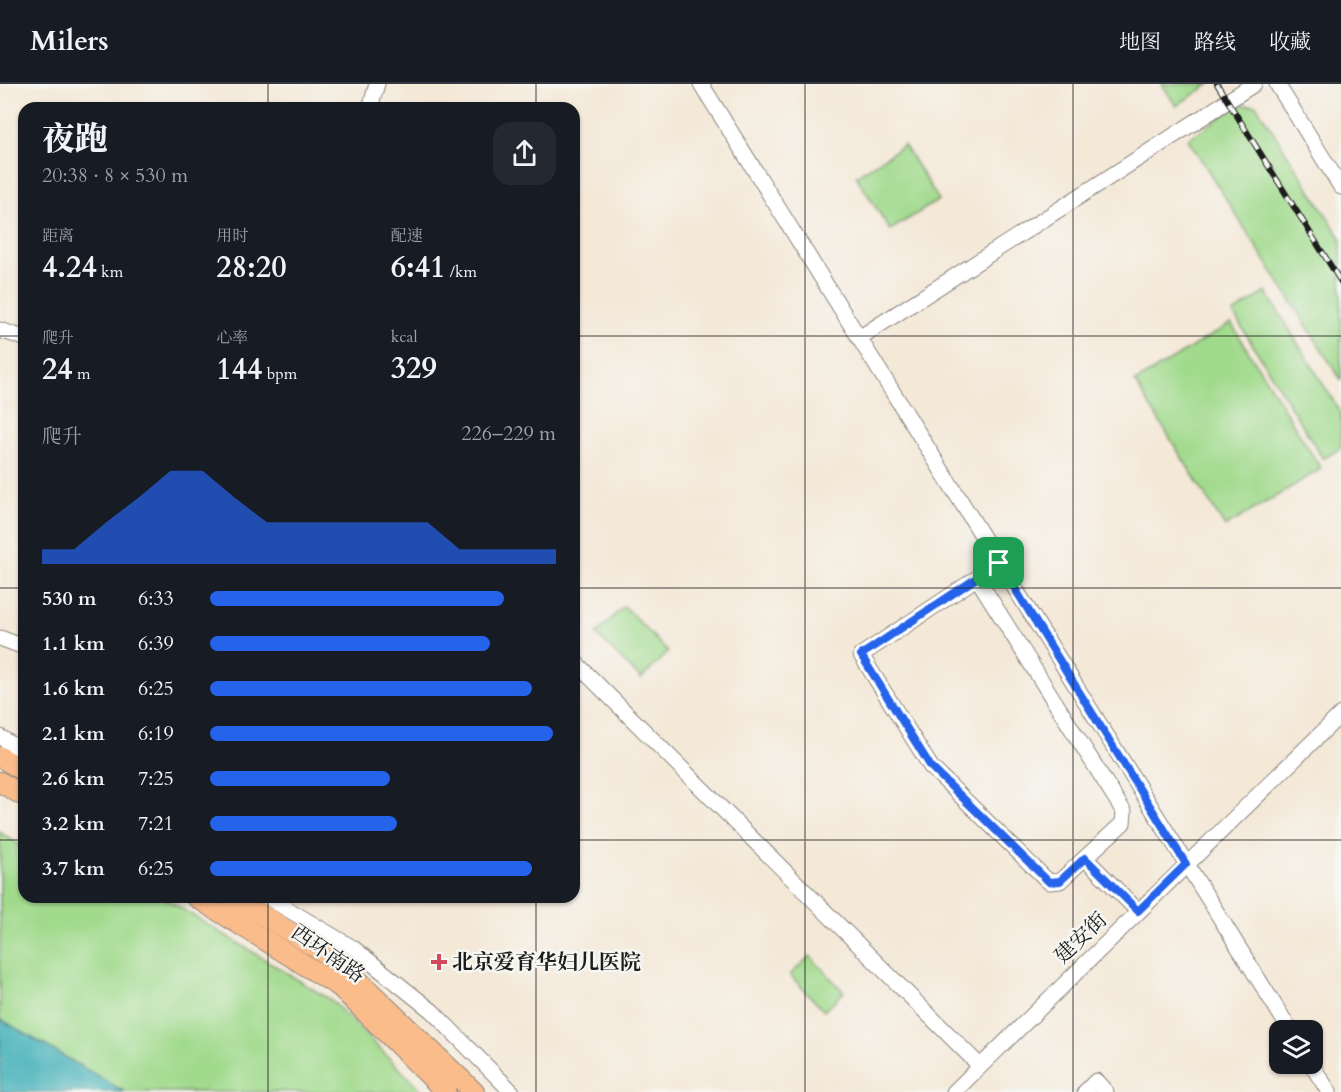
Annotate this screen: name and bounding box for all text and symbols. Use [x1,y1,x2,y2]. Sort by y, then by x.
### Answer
text: Milers [30,22,109,60]
text: 地图 [1119,28,1161,57]
text: 路线 [1194,28,1236,57]
text: 收藏 [1269,28,1311,57]
text: 夜跑 [42,117,108,162]
button: share [493,122,556,185]
text: 20:38 · 8 × 530 m [42,162,188,189]
text: 距离 [42,225,74,247]
text: 用时 [216,225,248,247]
text: 配速 [391,225,423,247]
text: 4.24 [42,247,97,288]
text: 28:20 [216,247,287,288]
text: 6:41 [391,247,445,288]
text: km [97,261,123,283]
text: /km [445,261,477,283]
text: kcal [391,326,418,348]
text: 爬升 [42,327,74,349]
text: 心率 [216,327,248,349]
text: 329 [391,348,437,389]
text: 24 [42,349,73,390]
text: 144 [216,349,262,390]
text: m [73,363,91,385]
text: bpm [262,363,297,385]
text: 226–229 m [461,420,556,447]
text: 爬升 [42,423,82,450]
pin [973,537,1024,588]
icon: arrive [982,546,1015,579]
text: 530 m [42,585,97,612]
text: 6:33 [138,585,174,612]
text: 1.1 km [42,630,105,657]
text: 6:39 [138,630,174,657]
text: 1.6 km [42,675,105,702]
text: 6:25 [138,675,174,702]
text: 2.1 km [42,720,105,747]
text: 6:19 [138,720,174,747]
text: 2.6 km [42,765,105,792]
text: 7:25 [138,765,174,792]
text: 3.2 km [42,810,105,837]
text: 7:21 [138,810,174,837]
text: 3.7 km [42,855,105,882]
text: 6:25 [138,855,174,882]
street label: 建安街 [1048,906,1114,970]
street label: 西环南路 [285,918,371,990]
place label: 北京爱育华妇儿医院 [452,948,641,977]
marker: 北京爱育华妇儿医院 [430,953,448,971]
map controls [1269,1020,1323,1074]
button: layers [1269,1020,1323,1074]

